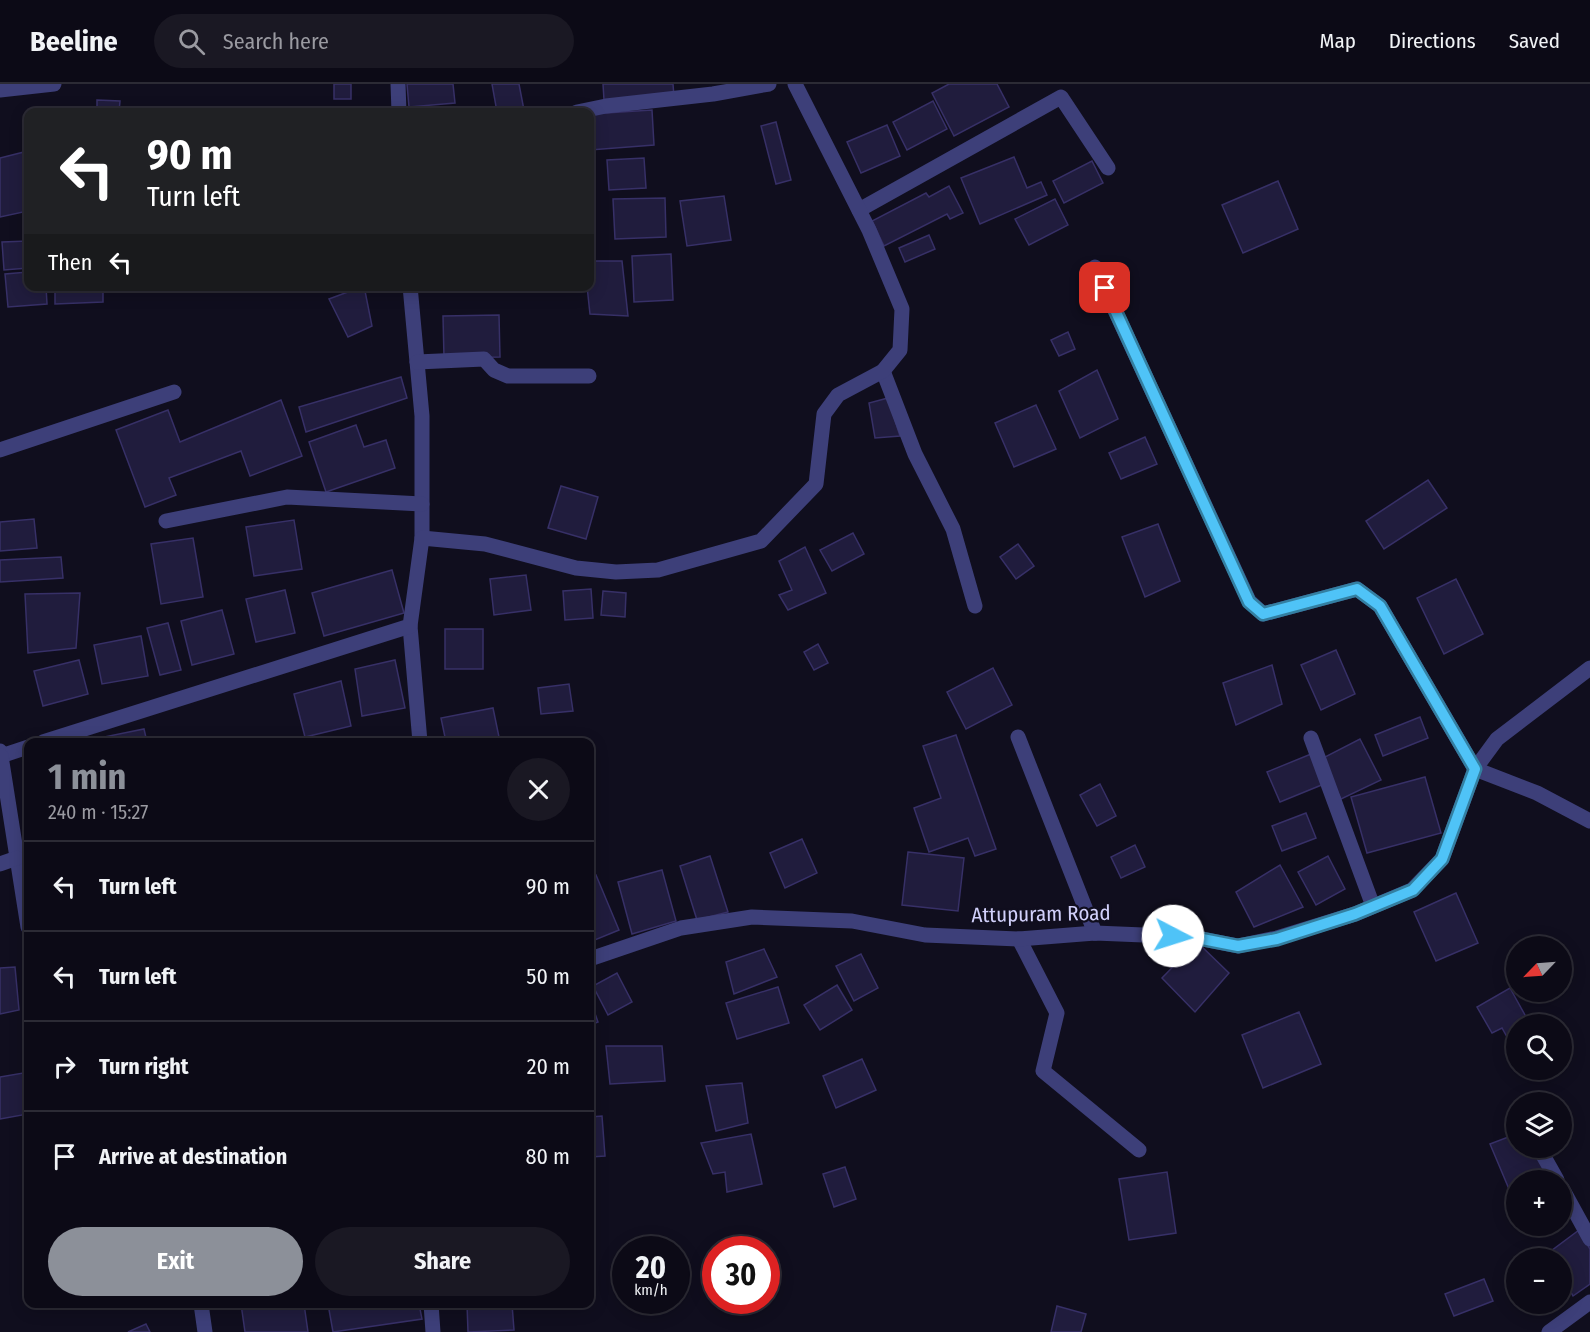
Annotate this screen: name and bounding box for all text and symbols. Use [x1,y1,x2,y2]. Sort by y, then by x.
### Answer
search box [154,14,574,68]
text: Beeline [30,25,118,58]
icon: search [175,25,208,58]
text: Search here [223,28,329,55]
text: Map [1319,28,1356,54]
text: Directions [1389,28,1476,54]
text: Saved [1509,28,1560,54]
text: 90 m [147,130,232,180]
icon: left [48,132,126,210]
text: Turn left [147,181,240,213]
icon: left [104,246,137,279]
text: Then [48,249,92,276]
pin [1079,262,1130,313]
icon: arrive [1088,271,1121,304]
text: 1 min [48,755,126,799]
button: close [507,758,570,821]
text: 240 m · 15:27 [48,800,148,824]
icon: left [48,870,81,903]
text: Turn left [99,873,177,900]
text: 90 m [526,873,570,900]
street label: Attupuram Road [971,900,1111,928]
position arrow [1141,904,1205,968]
north arrow [1506,936,1572,1002]
map controls [1506,936,1572,1314]
icon: left [48,960,81,993]
text: Turn left [99,963,177,990]
text: 50 m [526,963,570,990]
button: search [1506,1014,1572,1080]
icon: right [48,1050,81,1083]
text: Turn right [99,1053,188,1080]
text: 20 m [527,1053,570,1080]
button: layers [1506,1092,1572,1158]
icon: arrive [48,1140,81,1173]
text: Arrive at destination [99,1143,287,1170]
text: 80 m [525,1143,570,1170]
button: + [1506,1170,1572,1236]
button: Exit [48,1227,303,1296]
button: Share [315,1227,570,1296]
speed limit sign: 30 [702,1236,780,1314]
button: − [1506,1248,1572,1314]
text: 20 [636,1250,666,1286]
text: km/h [634,1281,668,1299]

